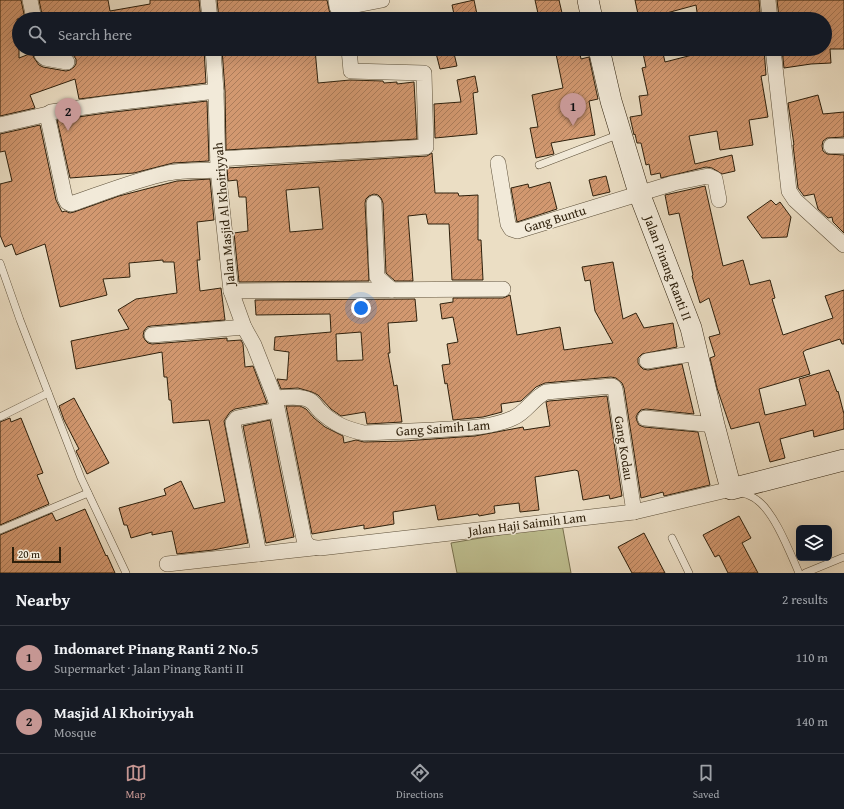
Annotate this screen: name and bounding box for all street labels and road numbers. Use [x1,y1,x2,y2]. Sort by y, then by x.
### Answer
street label: Jalan Masjid Al Khoiriyyah [208,141,240,289]
street label: Gang Buntu [522,201,588,237]
street label: Jalan Pinang Ranti II [639,211,697,323]
street label: Gang Kodau [610,414,638,482]
street label: Gang Saimih Lam [395,415,491,441]
street label: Jalan Haji Saimih Lam [465,507,587,541]

